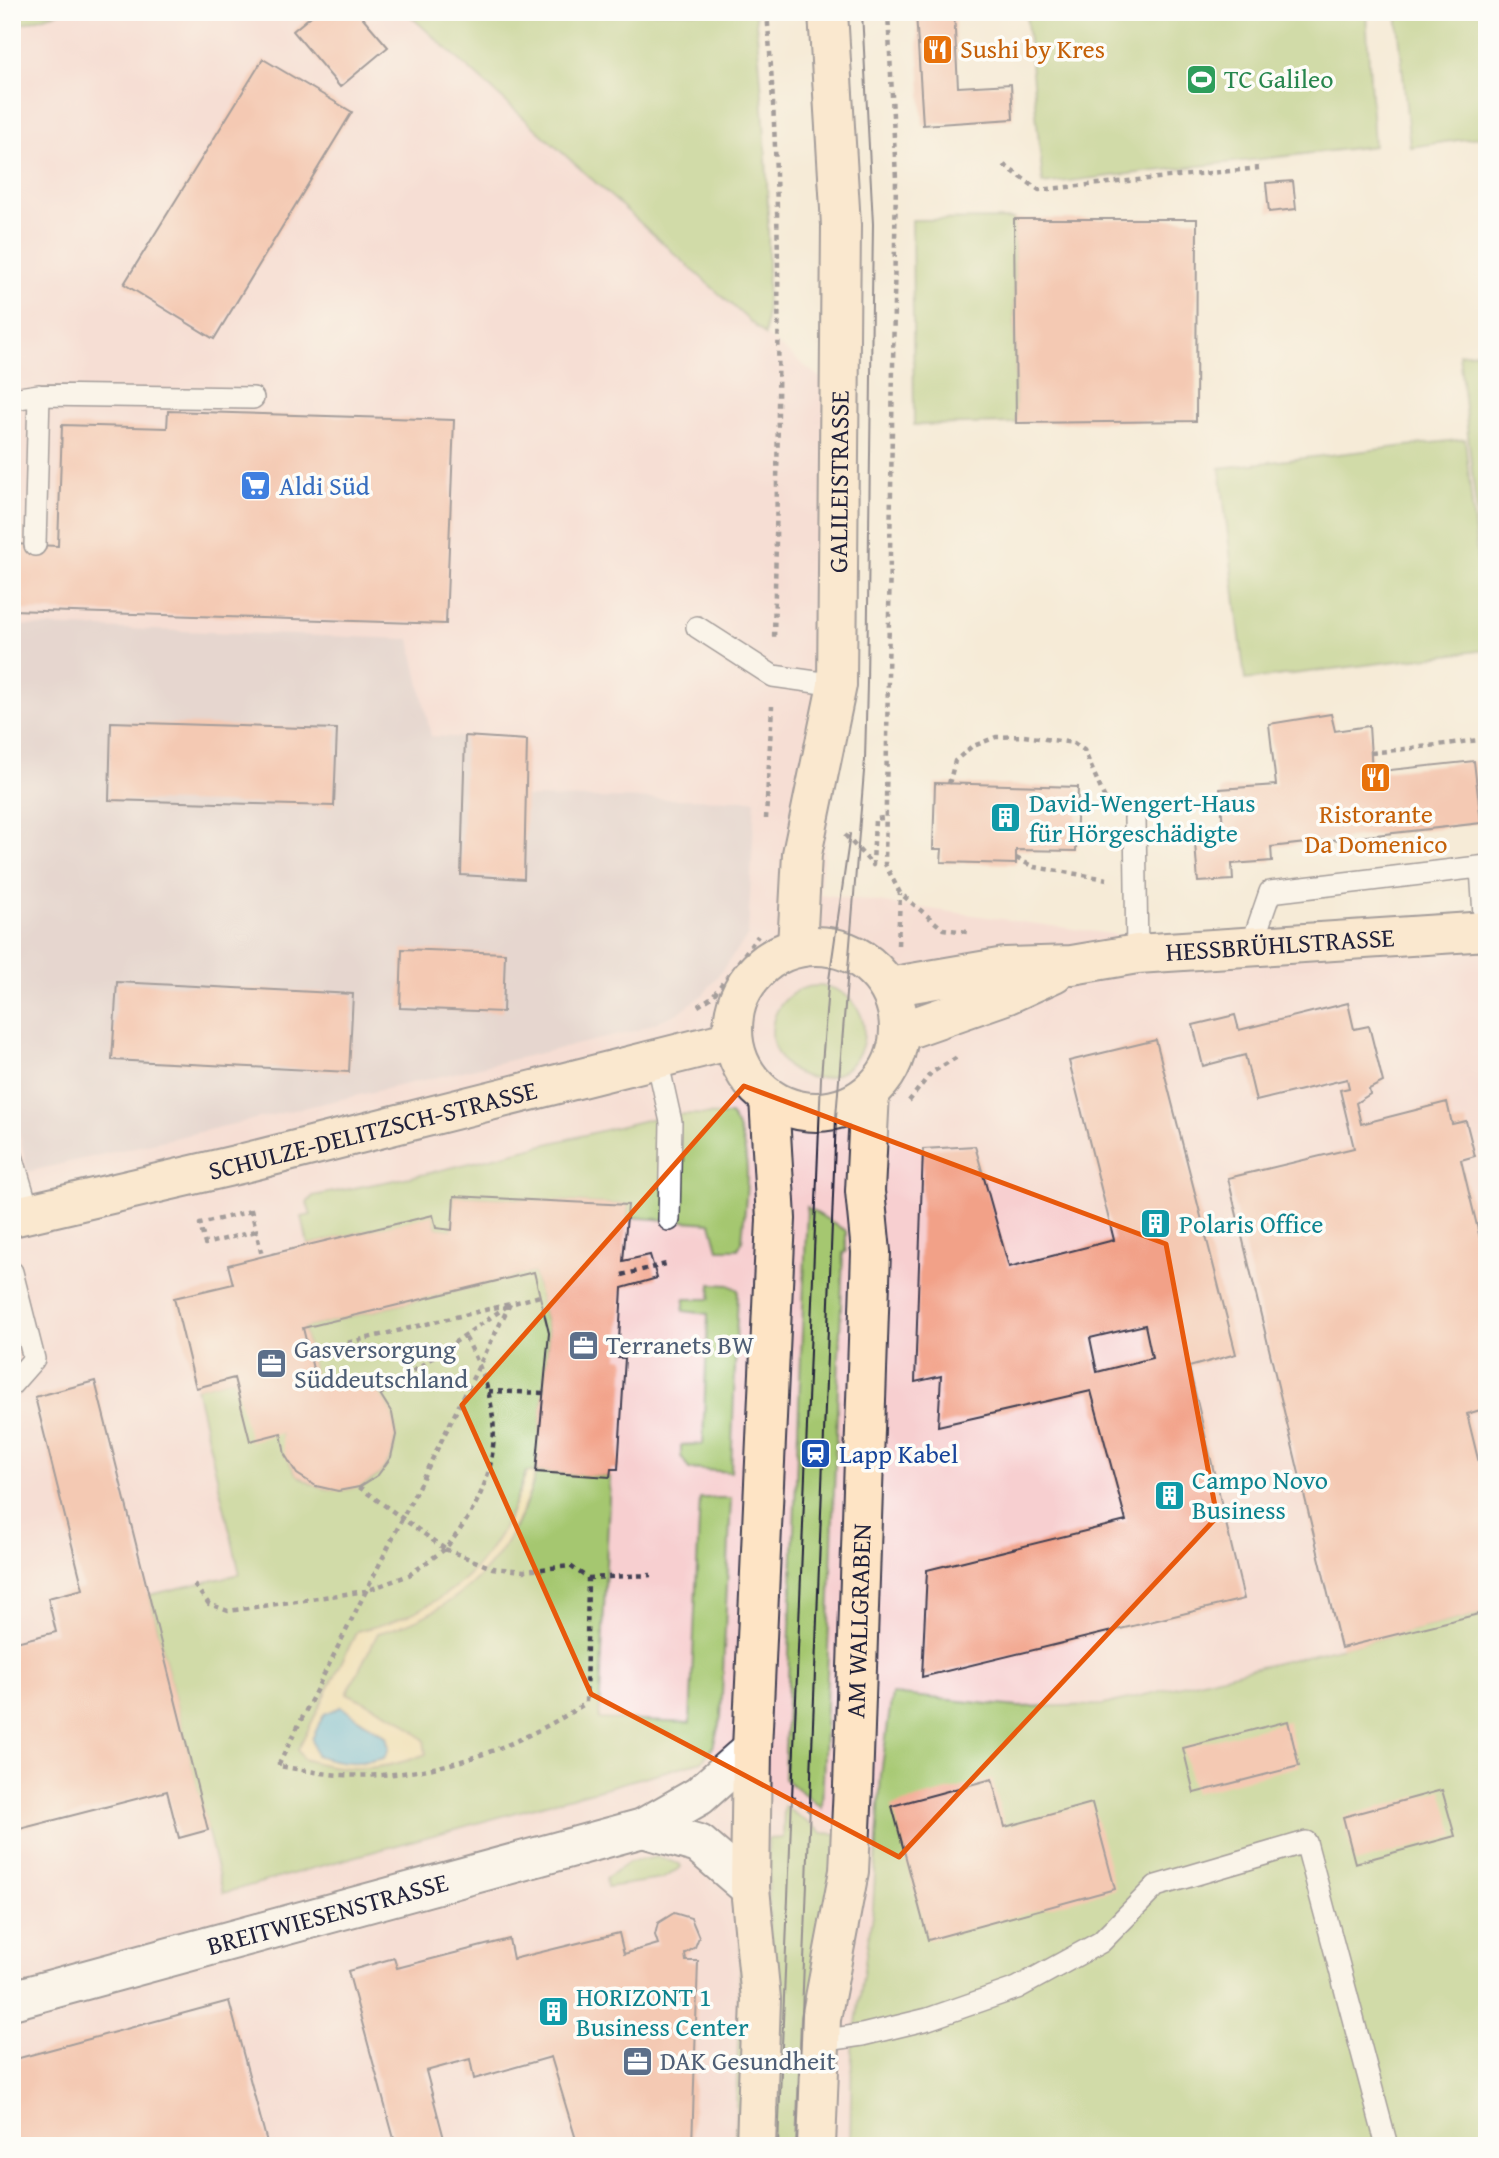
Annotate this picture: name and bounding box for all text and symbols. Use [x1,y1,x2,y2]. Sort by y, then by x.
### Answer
place label: Sushi by Kres [960,29,1105,68]
restaurant icon: Sushi by Kres [920,32,954,66]
place label: TC Galileo [1224,59,1333,98]
sports icon: TC Galileo [1184,62,1218,96]
street label: GALILEISTRASSE [818,390,859,573]
place label: Aldi Süd [279,466,370,505]
supermarket icon: Aldi Süd [239,469,273,503]
restaurant icon: Ristorante Da Domenico [1359,761,1393,795]
place label: David-Wengert-Haus für Hörgeschädigte [1029,783,1256,852]
place label: Ristorante Da Domenico [1305,794,1448,863]
building icon: David-Wengert-Haus für Hörgeschädigte [989,801,1023,835]
street label: HESSBRÜHLSTRASSE [1164,917,1396,971]
street label: SCHULZE-DELITZSCH-STRASSE [204,1070,541,1190]
place label: Polaris Office [1179,1204,1323,1243]
building icon: Polaris Office [1139,1207,1173,1241]
place label: Terranets BW [606,1325,754,1364]
office icon: Terranets BW [566,1328,600,1362]
place label: Gasversorgung Süddeutschland [294,1329,468,1398]
office icon: Gasversorgung Süddeutschland [254,1347,288,1381]
place label: Lapp Kabel [839,1434,958,1473]
station icon: Lapp Kabel [799,1437,833,1471]
place label: Campo Novo Business [1192,1460,1328,1529]
building icon: Campo Novo Business [1152,1478,1186,1512]
street label: AM WALLGRABEN [835,1523,881,1719]
street label: BREITWIESENSTRASSE [203,1862,452,1965]
place label: HORIZONT 1 Business Center [576,1977,749,2046]
building icon: HORIZONT 1 Business Center [536,1995,570,2029]
place label: DAK Gesundheit [660,2041,836,2080]
office icon: DAK Gesundheit [620,2044,654,2078]

